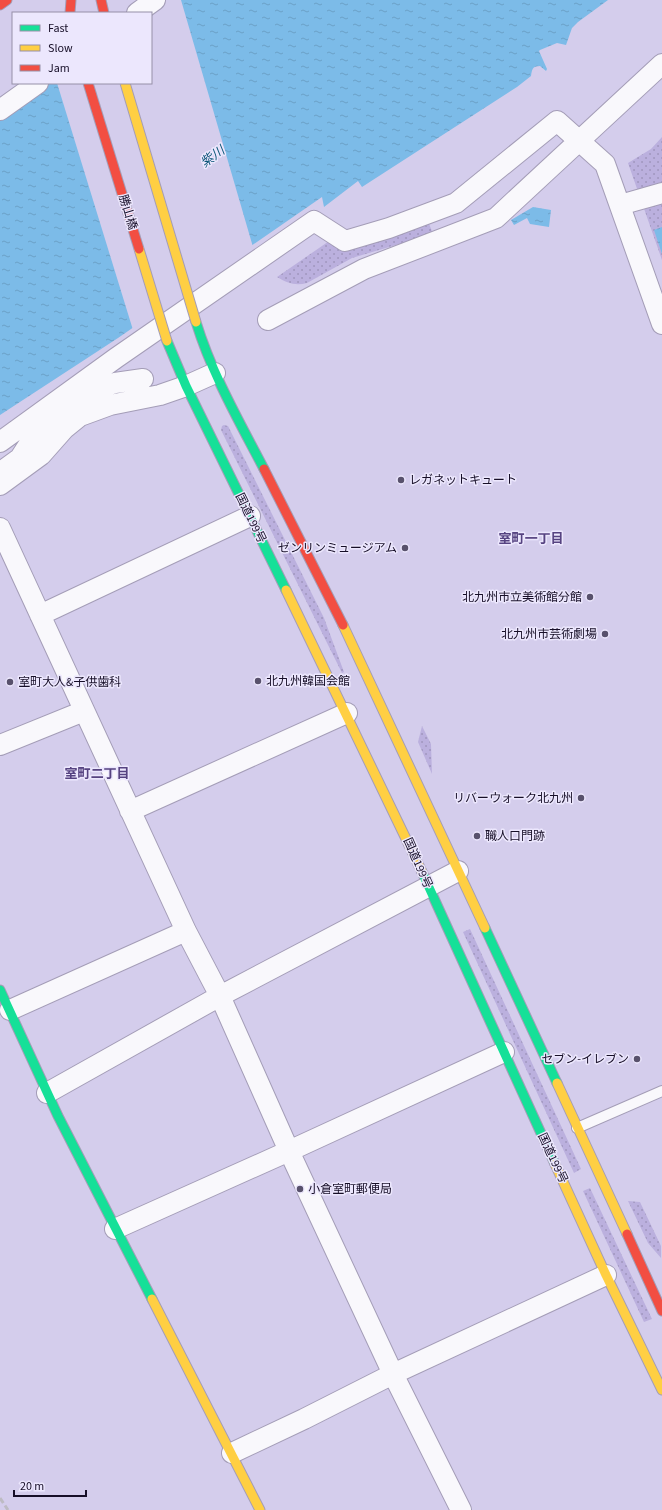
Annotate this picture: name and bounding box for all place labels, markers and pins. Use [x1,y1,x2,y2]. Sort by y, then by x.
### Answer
place label: レガネットキュート [409,472,517,489]
marker: レガネットキュート [396,475,406,485]
place label: ゼンリンミュージアム [278,540,397,557]
marker: ゼンリンミュージアム [400,543,410,553]
place label: 北九州市立美術館分館 [462,589,582,606]
marker: 北九州市立美術館分館 [585,592,595,602]
place label: 北九州市芸術劇場 [501,626,597,643]
marker: 北九州市芸術劇場 [600,629,610,639]
place label: 北九州韓国会館 [266,673,350,690]
place label: 室町大人&子供歯科 [18,674,121,691]
marker: 北九州韓国会館 [253,676,263,686]
marker: 室町大人&子供歯科 [5,677,15,687]
place label: リバーウォーク北九州 [453,790,573,807]
marker: リバーウォーク北九州 [576,793,586,803]
place label: 職人口門跡 [485,828,545,845]
marker: 職人口門跡 [472,831,482,841]
place label: セブン-イレブン [541,1051,629,1068]
marker: セブン-イレブン [632,1054,642,1064]
place label: 小倉室町郵便局 [308,1181,392,1198]
marker: 小倉室町郵便局 [295,1184,305,1194]

